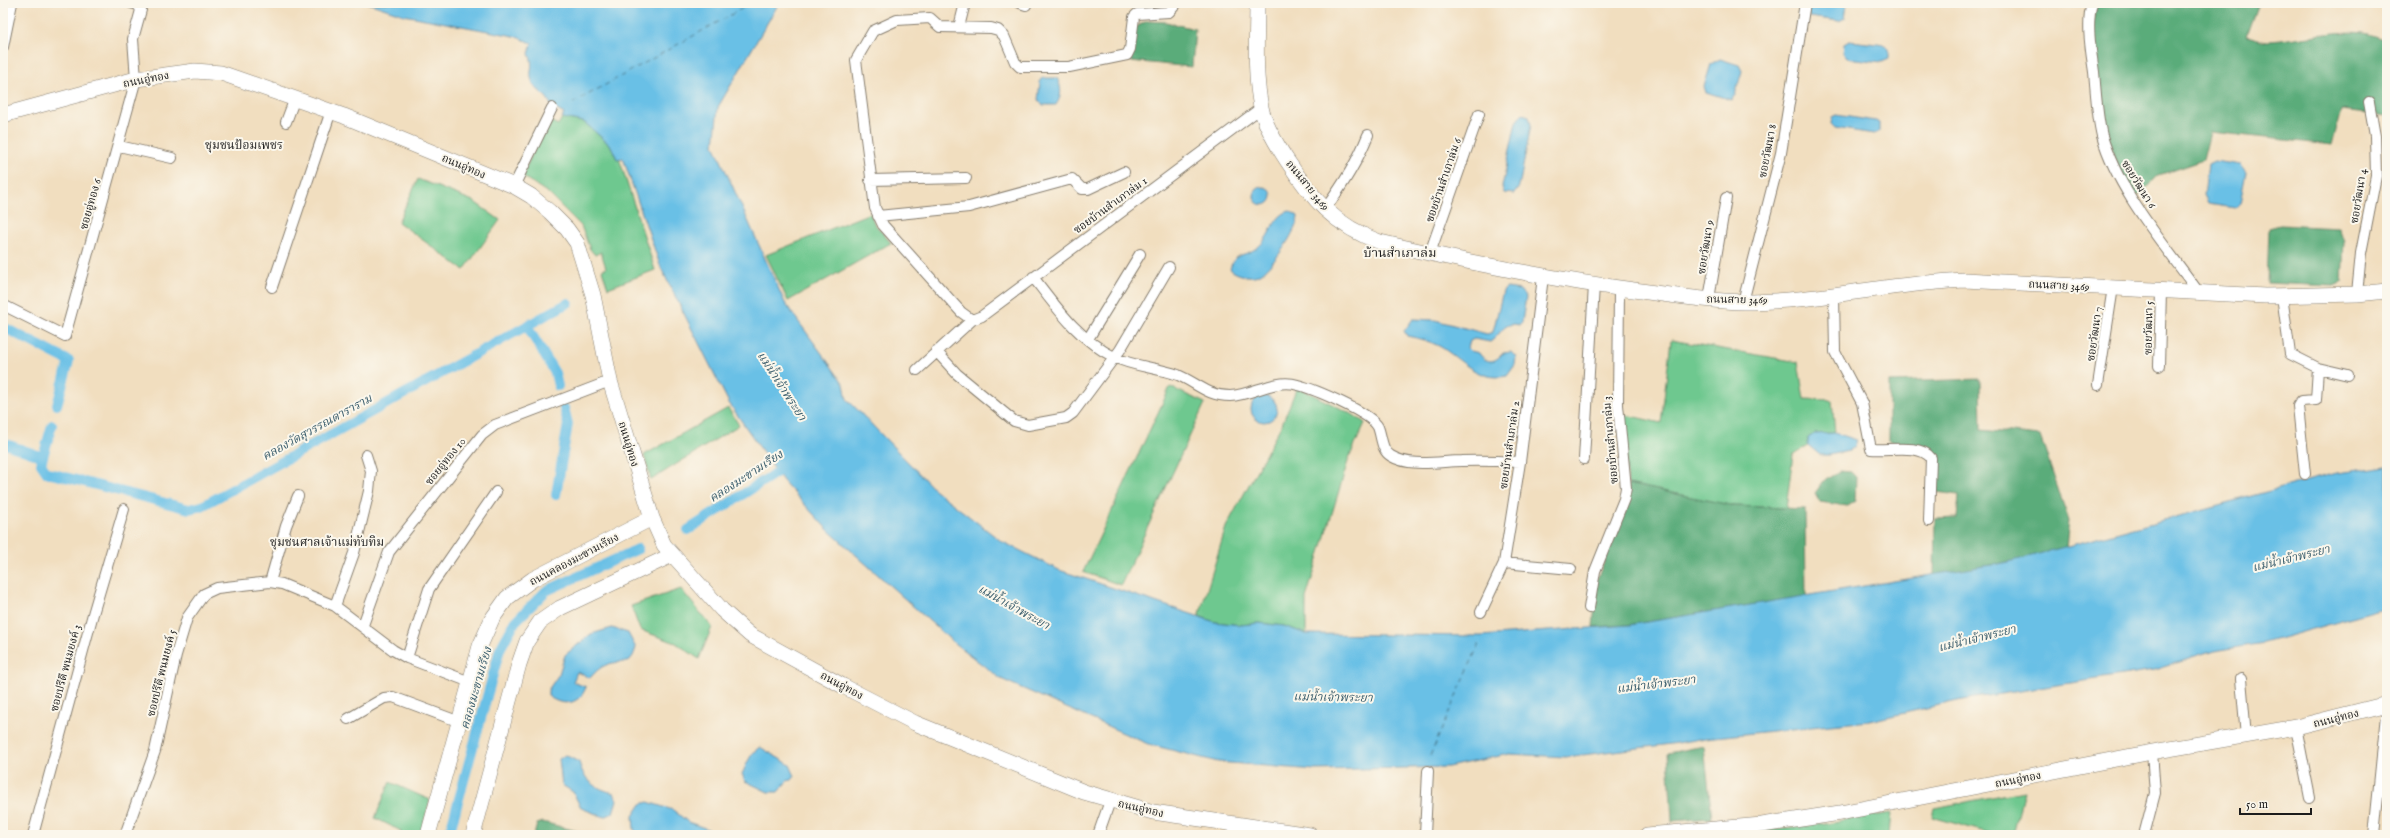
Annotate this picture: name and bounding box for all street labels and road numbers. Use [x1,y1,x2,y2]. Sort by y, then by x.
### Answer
street label: ถนนอู่ทอง [122,69,170,91]
street label: ซอยวัฒนา 8 [1756,123,1780,179]
street label: ซอยบ้านสำเภาล่ม 6 [1423,136,1465,224]
street label: ถนนอู่ทอง [439,151,488,182]
street label: ถนนสาย 3469 [1282,157,1332,214]
street label: ซอยวัฒนา 6 [2118,158,2159,212]
street label: ซอยวัฒนา 4 [2348,167,2370,225]
street label: ซอยบ้านสำเภาล่ม 1 [1071,174,1150,237]
street label: ซอยอู่ทอง 6 [77,177,105,231]
street label: ซอยวัฒนา 9 [1695,219,1717,275]
street label: ถนนสาย 3469 [2028,277,2090,295]
street label: ถนนสาย 3469 [1706,292,1768,308]
street label: ซอยวัฒนา 5 [2142,301,2156,355]
street label: ซอยวัฒนา 7 [2084,306,2106,362]
street label: ซอยบ้านสำเภาล่ม 3 [1600,396,1622,484]
street label: ซอยบ้านสำเภาล่ม 2 [1497,400,1523,490]
street label: ถนนอู่ทอง [615,420,642,469]
street label: ซอยอู่ทอง 10 [422,435,469,488]
street label: ถนนคลองมะขามเรียง [527,530,622,589]
street label: ซอยปรีดี พนมยงค์ 3 [48,623,84,713]
street label: ซอยปรีดี พนมยงค์ 5 [144,628,180,718]
street label: ถนนอู่ทอง [818,669,865,703]
street label: ถนนอู่ทอง [2312,707,2361,731]
street label: ถนนอู่ทอง [1994,769,2042,791]
street label: ถนนอู่ทอง [1116,797,1165,821]

